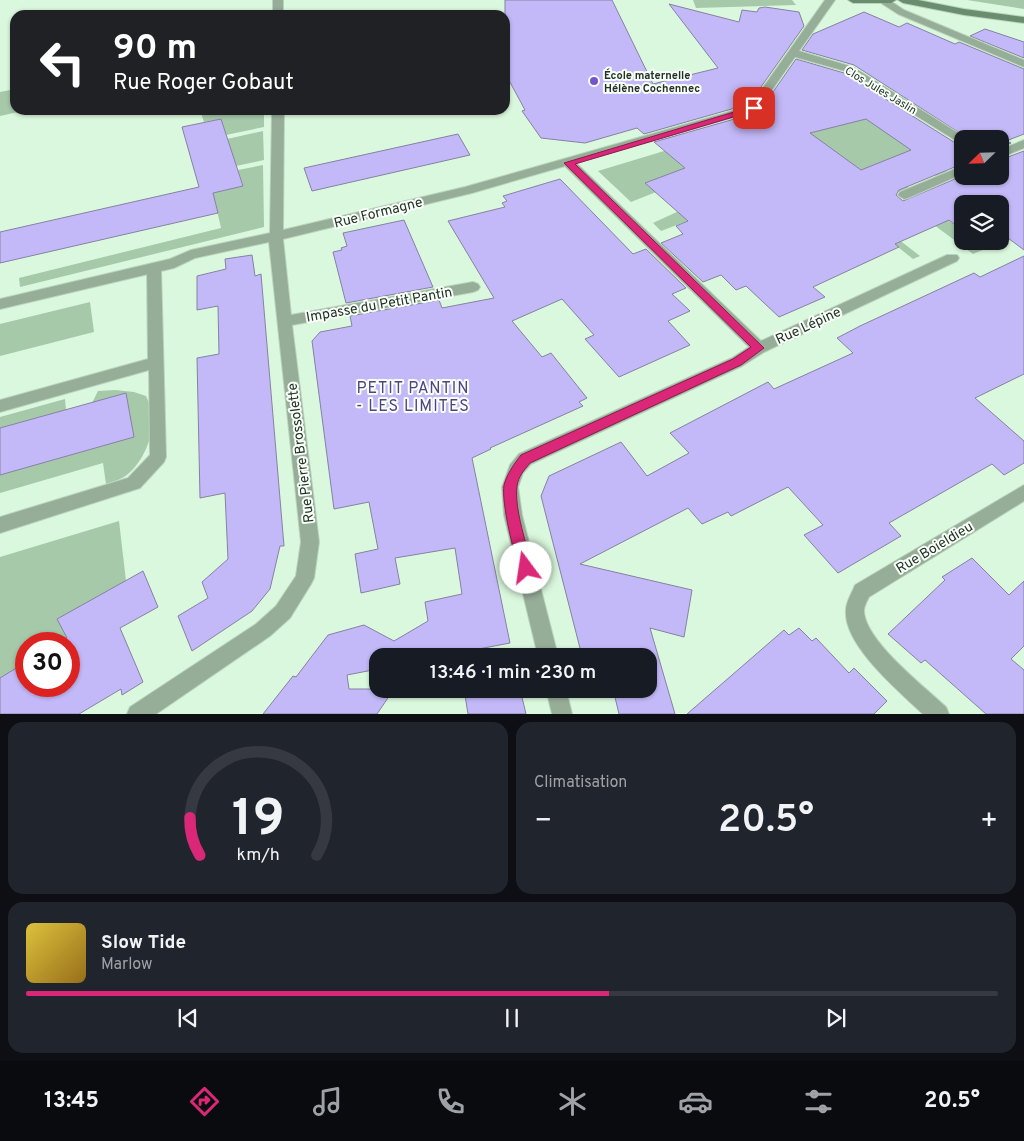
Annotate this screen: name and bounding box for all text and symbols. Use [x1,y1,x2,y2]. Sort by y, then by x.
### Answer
text: 90 m [113,27,197,71]
icon: left [30,30,95,95]
street label: Clos Jules Jaslin [842,64,919,118]
place label: École maternelle Hélène Cochennec [604,68,700,96]
text: Rue Roger Gobaut [113,70,294,97]
marker: École maternelle Hélène Cochennec [588,75,600,87]
pin [733,87,775,129]
icon: arrive [740,94,768,122]
north arrow [954,130,1009,185]
map controls [954,130,1009,250]
street label: Rue Formagne [332,194,424,233]
button: layers [954,195,1009,250]
street label: Impasse du Petit Pantin [305,284,454,327]
street label: Rue Lépine [773,304,844,349]
district label: PETIT PANTIN - LES LIMITES [356,379,470,417]
street label: Rue Pierre Brossolette [284,382,318,524]
street label: Rue Boieldieu [893,519,976,578]
position arrow [499,541,551,593]
speed limit sign: 30 [15,632,80,697]
text: 13:46 · 1 min · 230 m [430,661,596,685]
text: Climatisation [534,773,627,793]
text: 19 [232,788,284,854]
text: 20.5° [718,797,814,846]
text: − [534,804,552,840]
text: + [980,804,998,840]
text: km/h [236,844,280,867]
text: Slow Tide [101,931,186,955]
text: Marlow [101,955,153,975]
icon: previous [174,1004,202,1032]
icon: pause [498,1004,526,1032]
icon: next [822,1004,850,1032]
icon: directions [187,1084,222,1119]
icon: music [310,1084,345,1119]
icon: phone [433,1084,468,1119]
icon: climate [555,1084,590,1119]
icon: car [678,1084,713,1119]
icon: filters [801,1084,836,1119]
text: 13:45 [44,1088,99,1115]
text: 20.5° [924,1088,980,1115]

